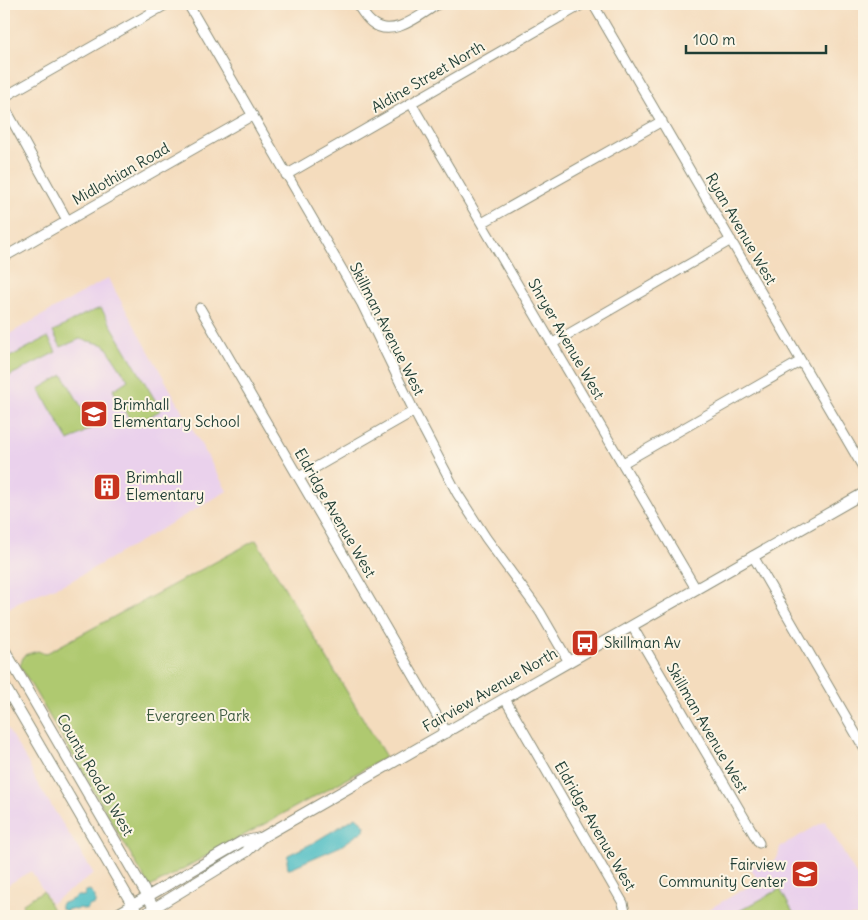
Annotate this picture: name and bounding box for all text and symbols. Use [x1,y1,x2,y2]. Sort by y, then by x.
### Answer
scale bar [686,22,826,54]
text: 100 m [693,30,735,49]
street label: Aldine Street North [368,36,488,117]
street label: Midlothian Road [69,138,173,209]
street label: Ryan Avenue West [702,170,781,288]
street label: Skillman Avenue West [346,259,429,399]
street label: Shryer Avenue West [524,275,609,403]
place label: Brimhall Elementary School [113,395,240,431]
school or university icon: Brimhall Elementary School [79,399,109,429]
street label: Eldridge Avenue West [291,445,380,581]
place label: Brimhall Elementary [126,468,204,504]
building icon: Brimhall Elementary [92,472,122,502]
bus stop icon: Skillman Av [570,628,600,658]
place label: Skillman Av [604,633,681,652]
street label: Fairview Avenue North [419,643,561,736]
street label: Skillman Avenue West [662,659,752,796]
park label: Evergreen Park [146,706,250,725]
street label: County Road B West [53,710,138,839]
street label: Eldridge Avenue West [551,758,640,894]
place label: Fairview Community Center [658,855,786,891]
school or university icon: Fairview Community Center [790,859,820,889]

